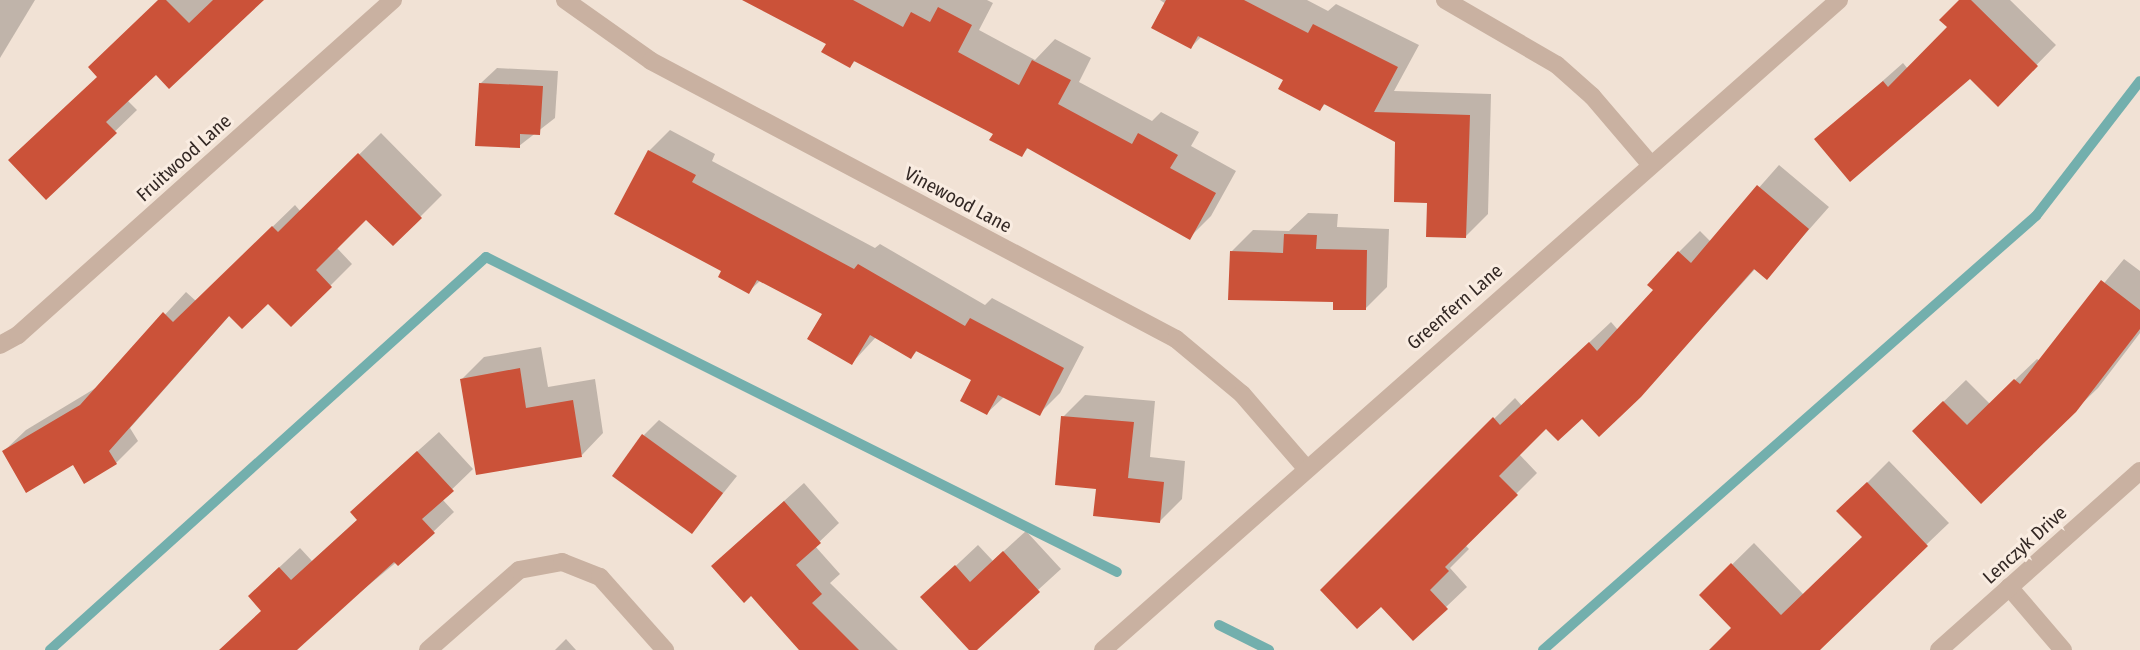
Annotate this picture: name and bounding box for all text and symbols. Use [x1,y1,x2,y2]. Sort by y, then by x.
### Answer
street label: Fruitwood Lane [132,110,236,206]
street label: Vinewood Lane [901,162,1015,238]
street label: Greenfern Lane [1403,259,1507,355]
street label: Lenczyk Drive [1978,501,2072,589]

